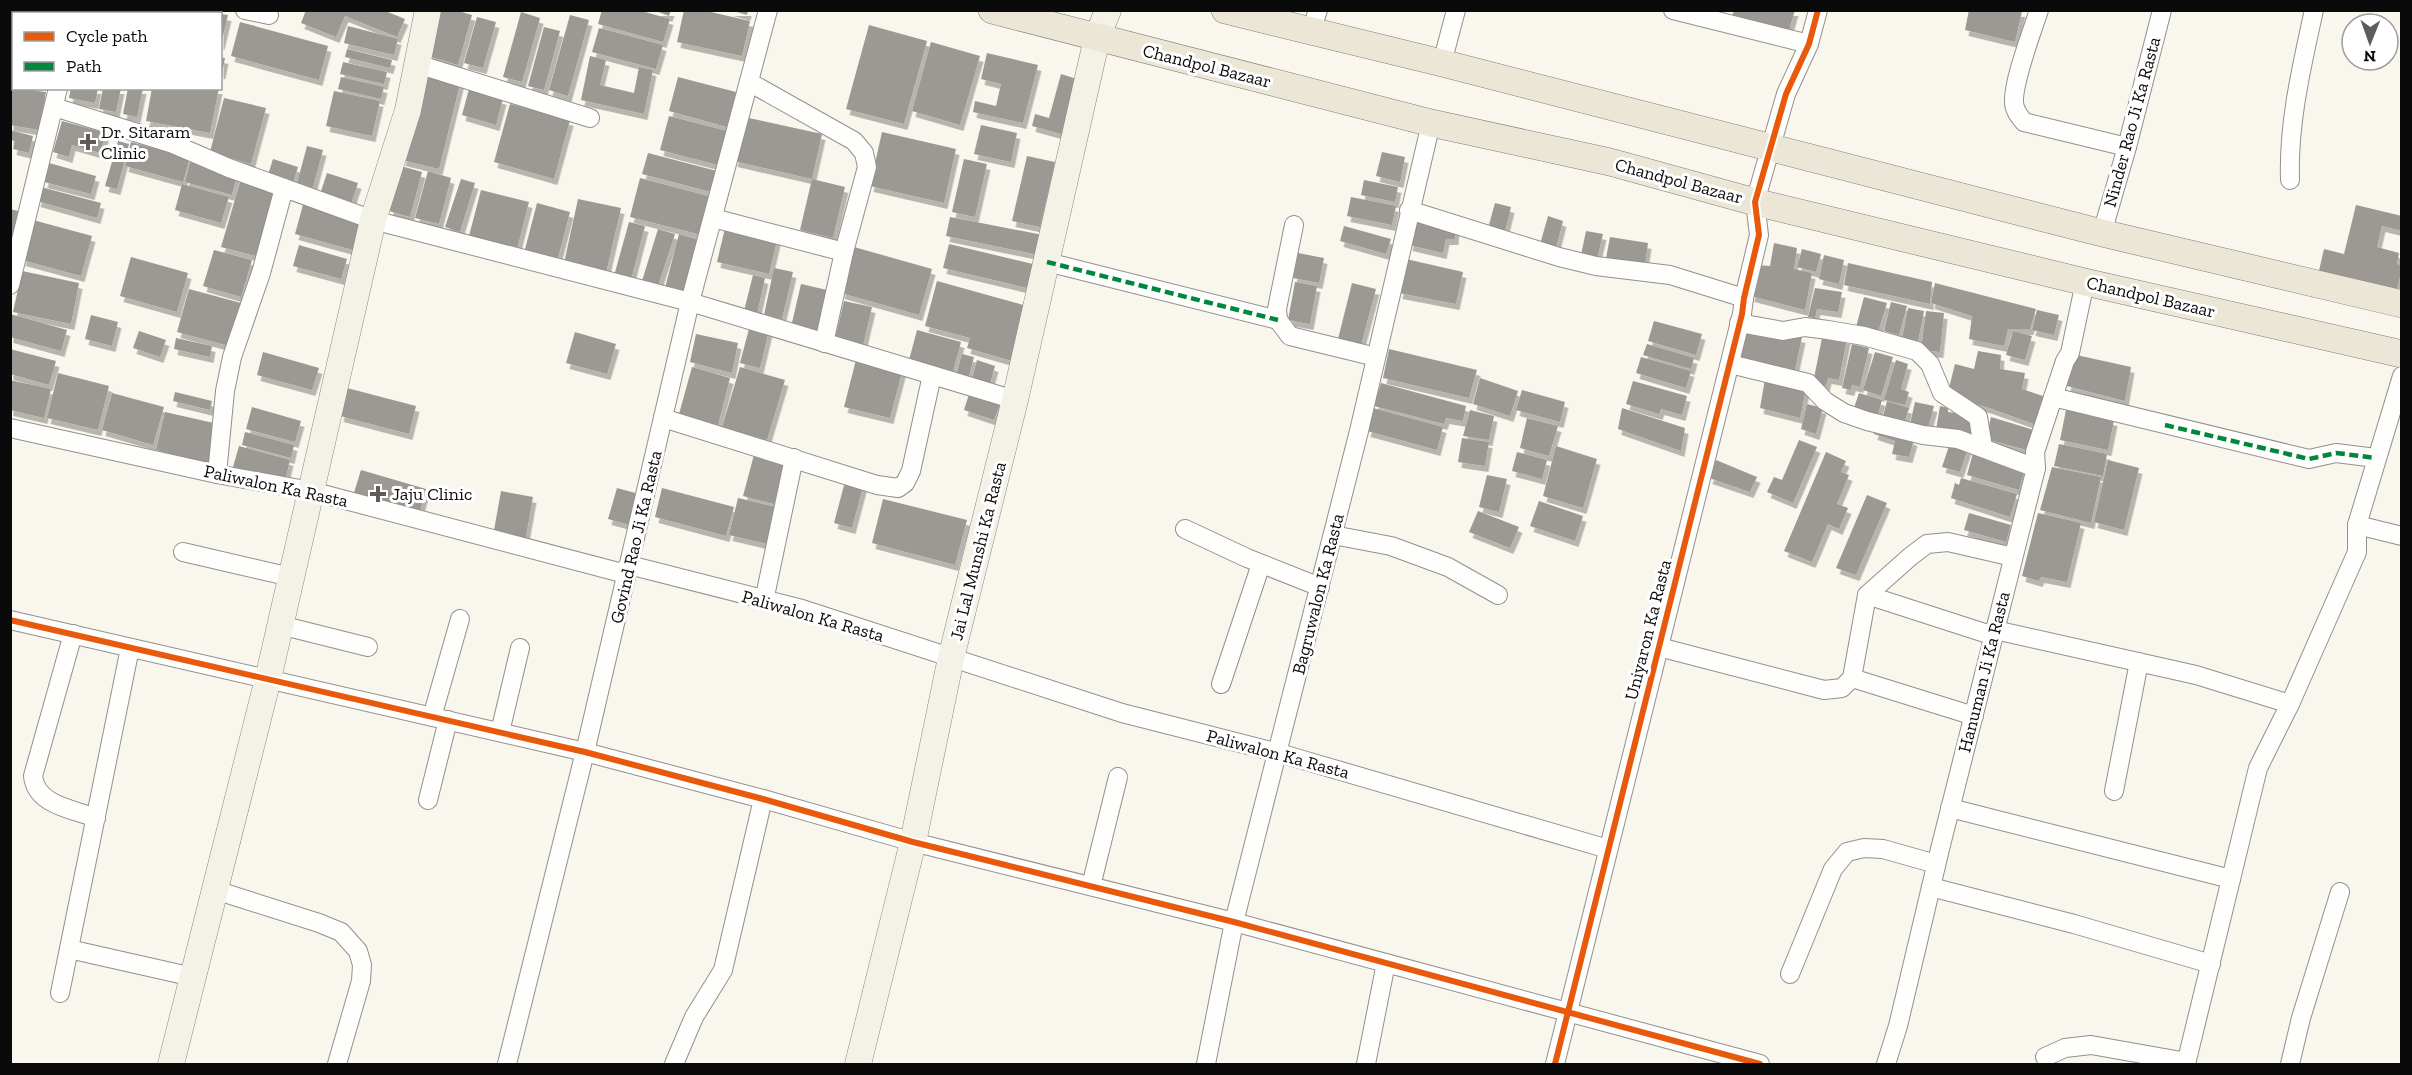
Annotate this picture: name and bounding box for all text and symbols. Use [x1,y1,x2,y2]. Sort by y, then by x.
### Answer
legend [12,12,222,90]
north arrow [2340,12,2400,72]
text: Cycle path [66,25,148,47]
street label: Ninder Rao Ji Ka Rasta [2099,34,2165,209]
street label: Chandpol Bazaar [1141,39,1273,93]
text: N [2363,47,2376,66]
text: Path [66,55,102,77]
place label: Dr. Sitaram Clinic [101,121,191,164]
marker: Dr. Sitaram Clinic [79,133,97,151]
street label: Chandpol Bazaar [1613,153,1745,209]
street label: Chandpol Bazaar [2084,271,2218,323]
street label: Govind Rao Ji Ka Rasta [605,448,667,626]
street label: Jai Lal Munshi Ka Rasta [945,459,1011,643]
street label: Paliwalon Ka Rasta [202,460,350,512]
place label: Jaju Clinic [392,483,472,505]
marker: Jaju Clinic [369,485,387,503]
street label: Bagruwalon Ka Rasta [1287,511,1349,677]
street label: Uniyaron Ka Rasta [1620,557,1676,703]
street label: Paliwalon Ka Rasta [739,585,887,647]
street label: Hanuman Ji Ka Rasta [1953,589,2015,755]
street label: Paliwalon Ka Rasta [1204,724,1352,784]

